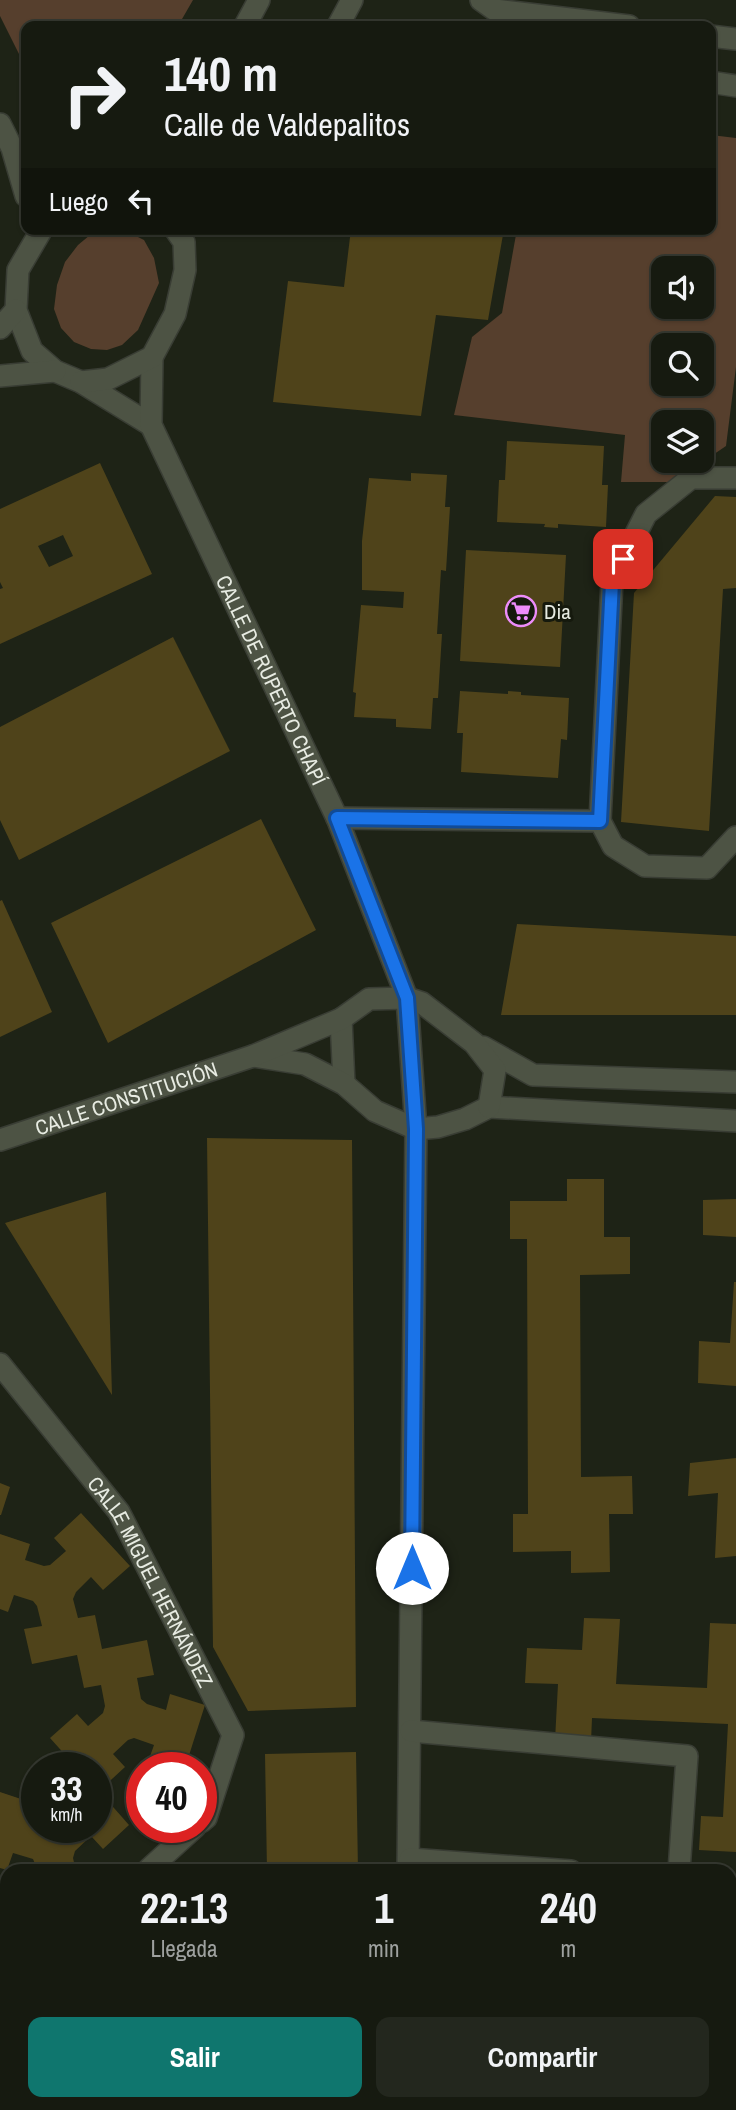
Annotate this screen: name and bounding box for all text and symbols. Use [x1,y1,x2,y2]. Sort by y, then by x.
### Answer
text: 140 m [164,40,278,106]
icon: right [49,49,140,140]
text: Calle de Valdepalitos [164,103,410,146]
icon: left [122,182,160,220]
text: Luego [49,184,108,219]
map controls [651,256,714,473]
button: sound [651,256,714,319]
button: search [651,333,714,396]
button: layers [651,410,714,473]
pin [593,529,653,589]
icon: arrive [604,540,642,578]
street label: CALLE DE RUPERTO CHAPÍ [209,570,334,790]
supermarket icon: Dia [504,594,538,628]
place label: Dia [544,597,571,626]
street label: CALLE CONSTITUCIÓN [31,1054,221,1142]
street label: CALLE MIGUEL HERNÁNDEZ [81,1470,221,1692]
position arrow [375,1531,449,1605]
speed limit sign: 40 [126,1752,217,1843]
text: 33 [51,1765,82,1812]
text: km/h [51,1802,83,1827]
text: 22:13 [140,1880,228,1936]
text: 1 [374,1880,393,1936]
text: 240 [540,1880,597,1936]
text: Llegada [150,1933,218,1964]
text: min [368,1933,400,1964]
text: m [560,1933,576,1964]
button: Salir [28,2017,362,2097]
button: Compartir [376,2017,709,2097]

